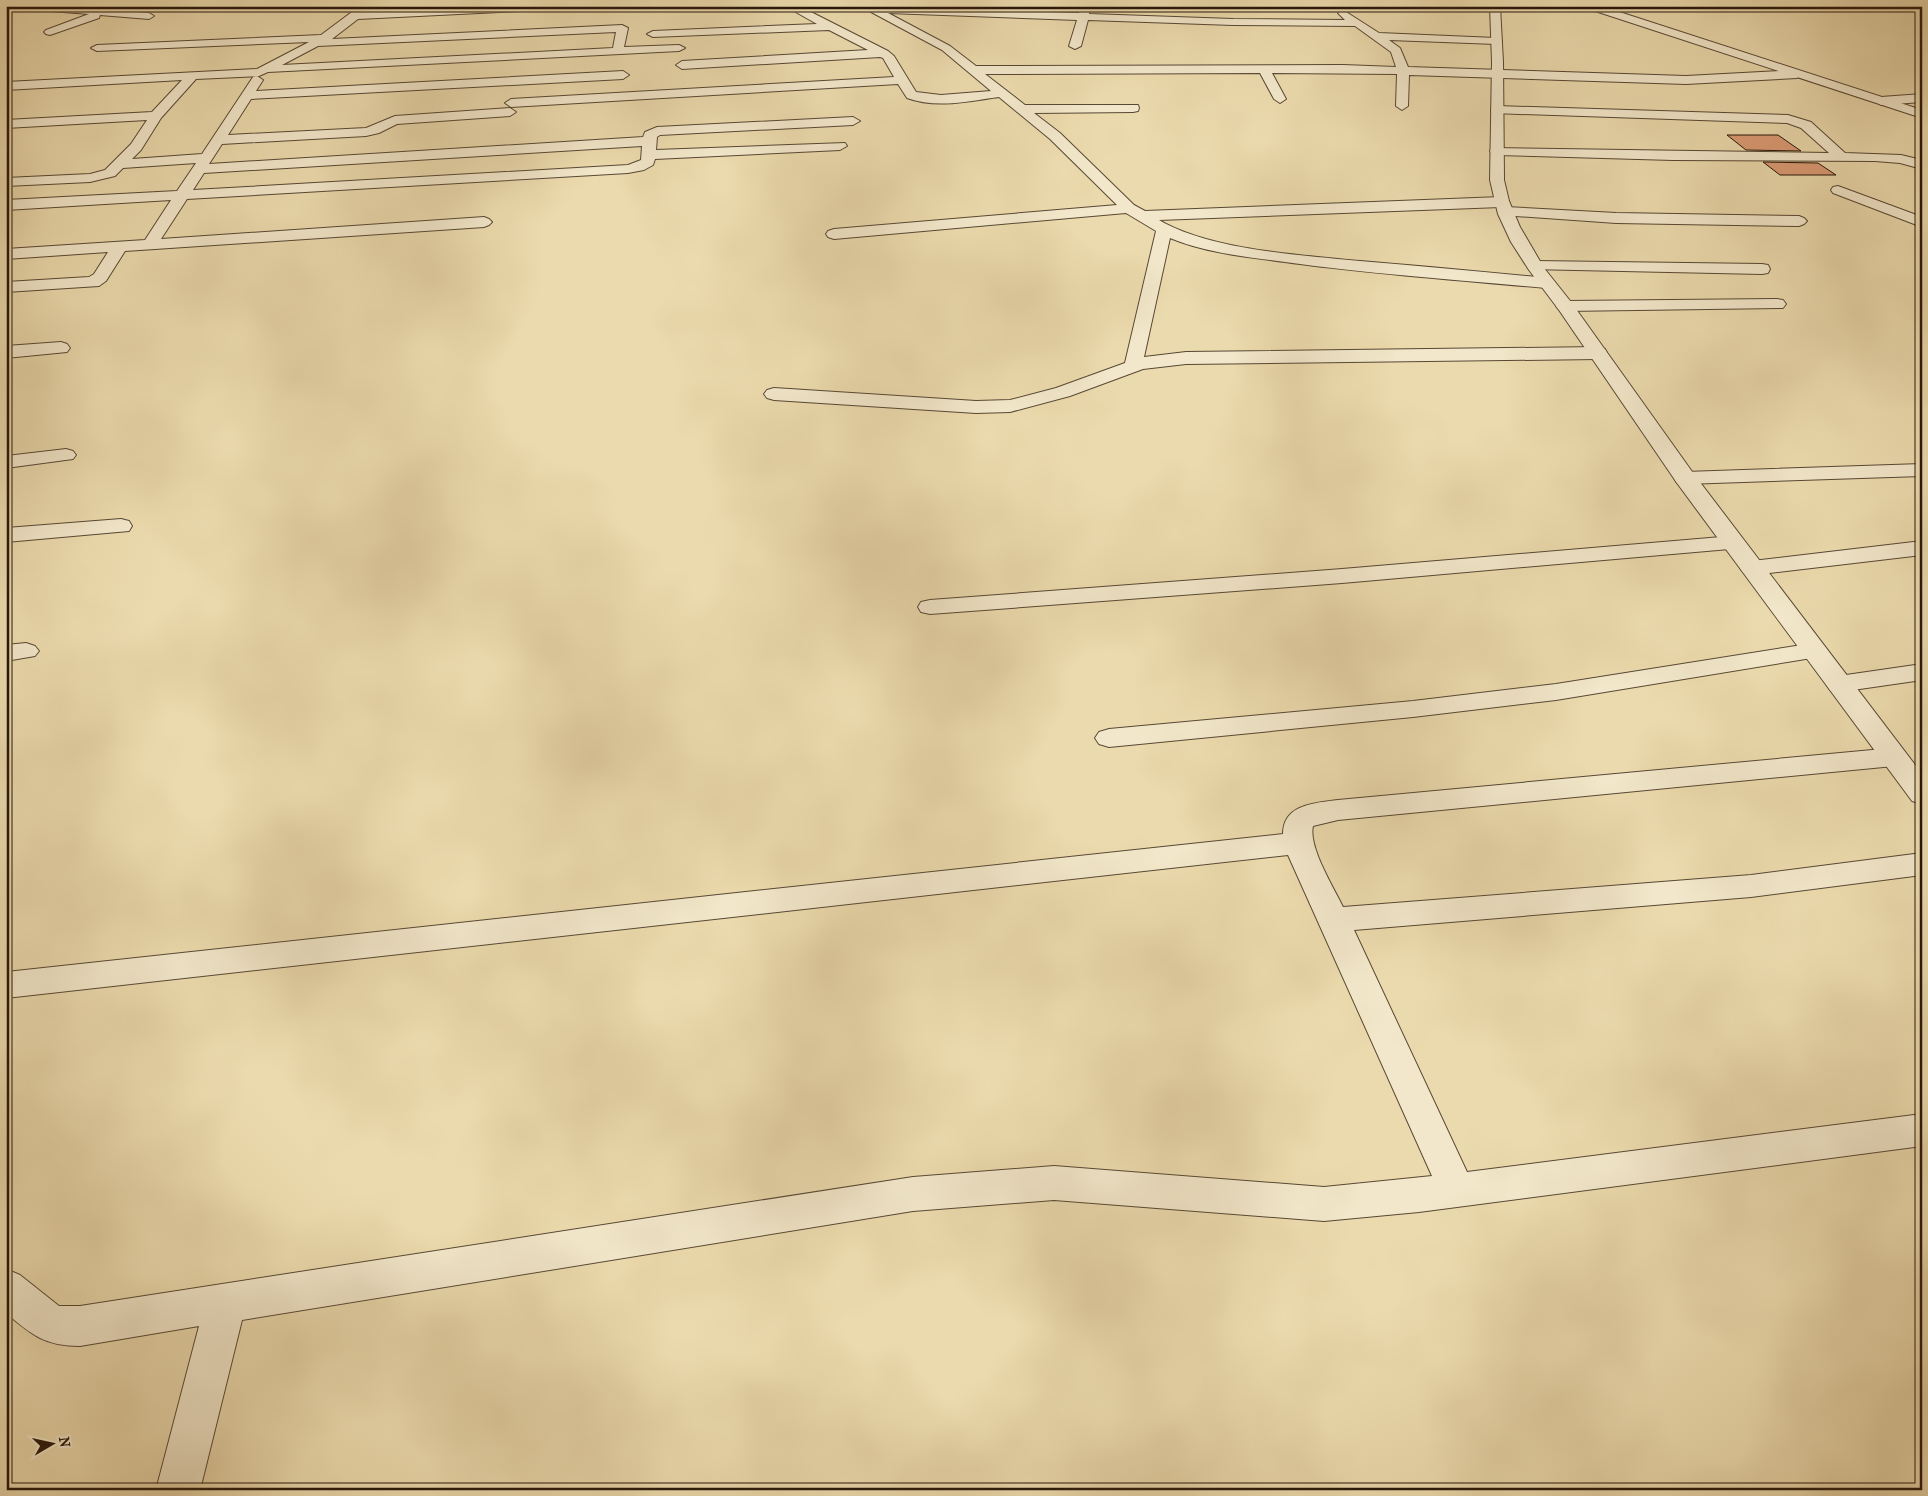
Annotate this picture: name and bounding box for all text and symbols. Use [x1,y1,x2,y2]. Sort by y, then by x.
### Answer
north arrow [28,1418,78,1468]
text: N [55,1435,74,1449]

